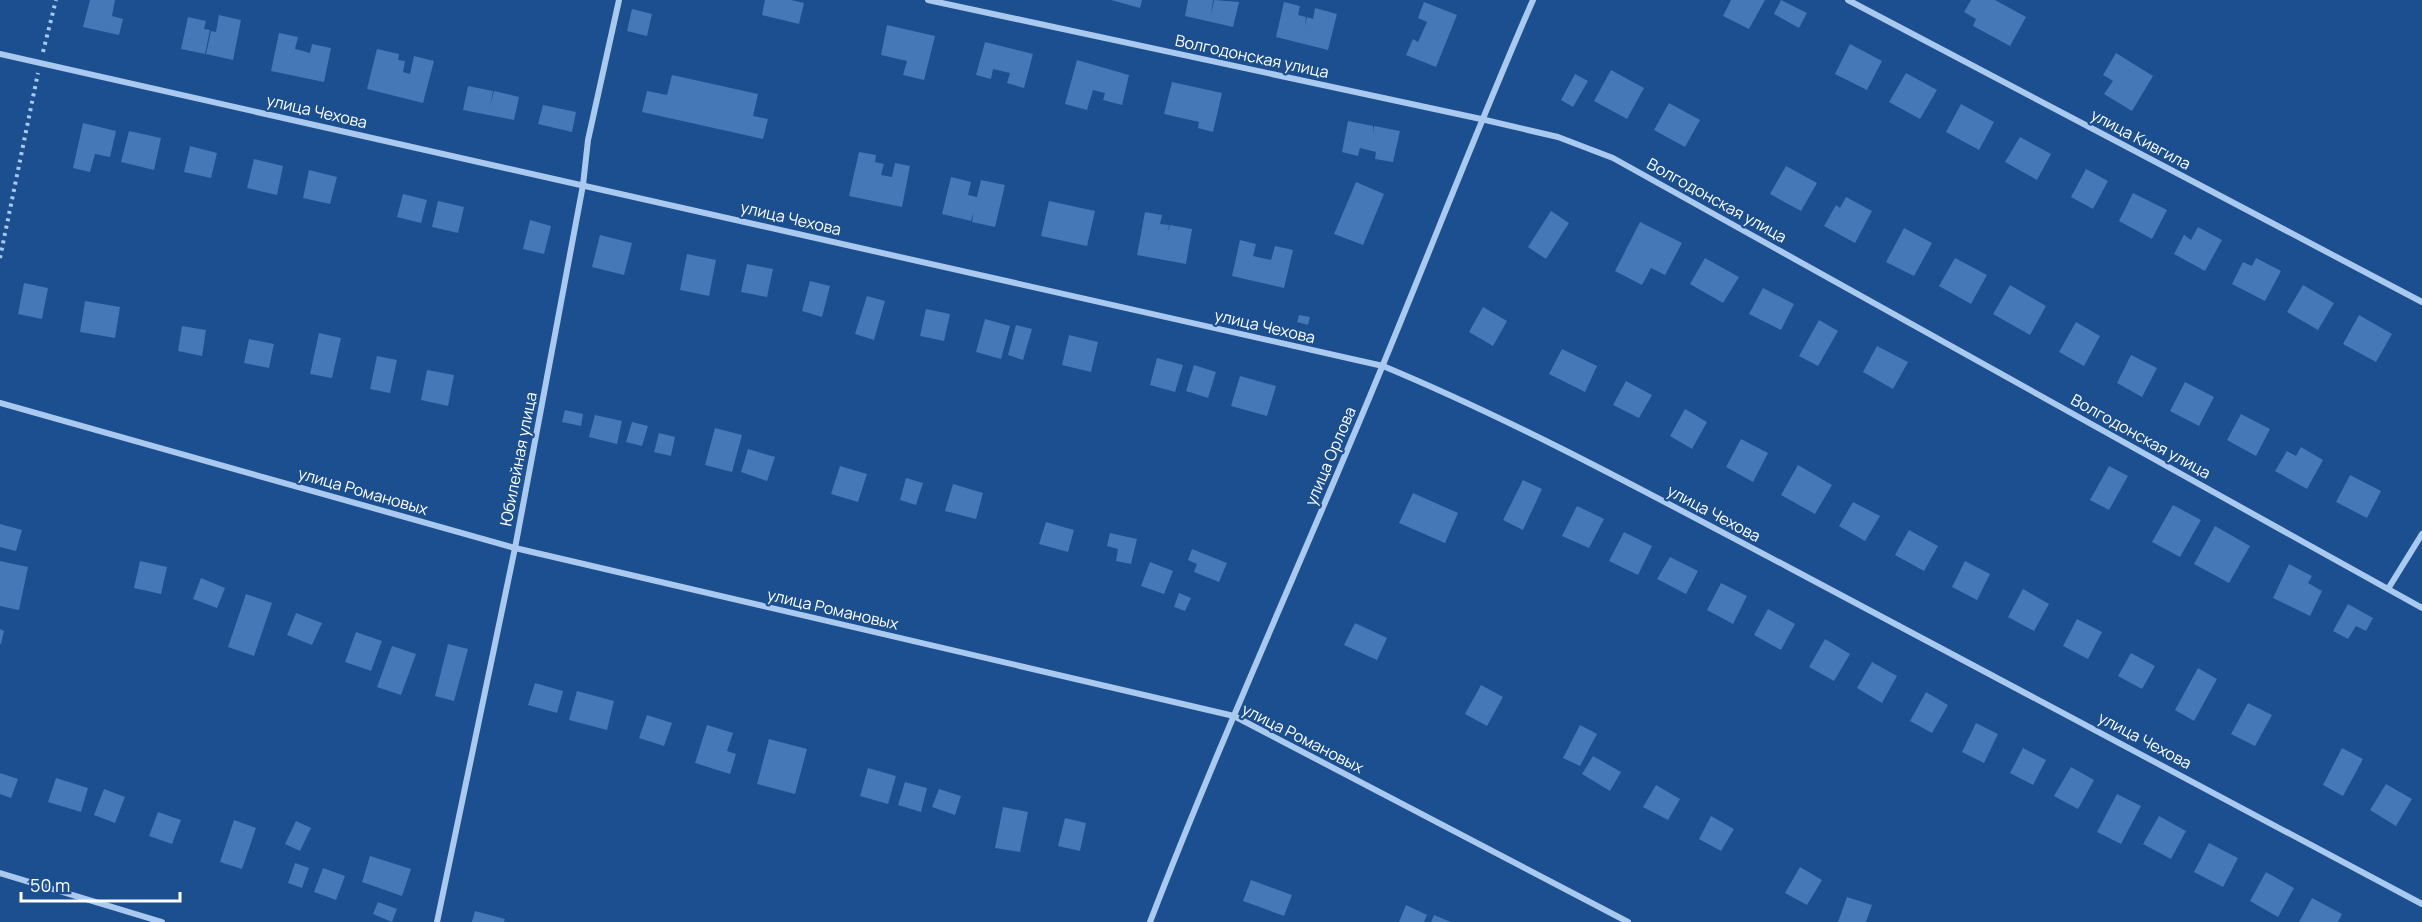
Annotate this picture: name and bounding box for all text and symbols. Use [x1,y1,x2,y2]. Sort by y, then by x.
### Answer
street label: Волгодонская улица [1173,29,1331,83]
street label: улица Чехова [264,89,370,133]
street label: улица Кивгила [2087,103,2195,175]
street label: Волгодонская улица [1643,152,1791,248]
street label: улица Чехова [738,196,844,240]
street label: улица Чехова [1212,304,1318,348]
street label: Волгодонская улица [2067,388,2215,484]
street label: Юбилейная улица [494,390,542,528]
street label: улица Орлова [1299,403,1361,509]
street label: улица Романовых [296,462,431,520]
street label: улица Чехова [1663,479,1765,547]
street label: улица Романовых [765,583,901,635]
street label: улица Романовых [1238,698,1368,779]
street label: улица Чехова [2094,706,2196,774]
scale bar [21,865,180,903]
text: 50 m [30,873,70,897]

